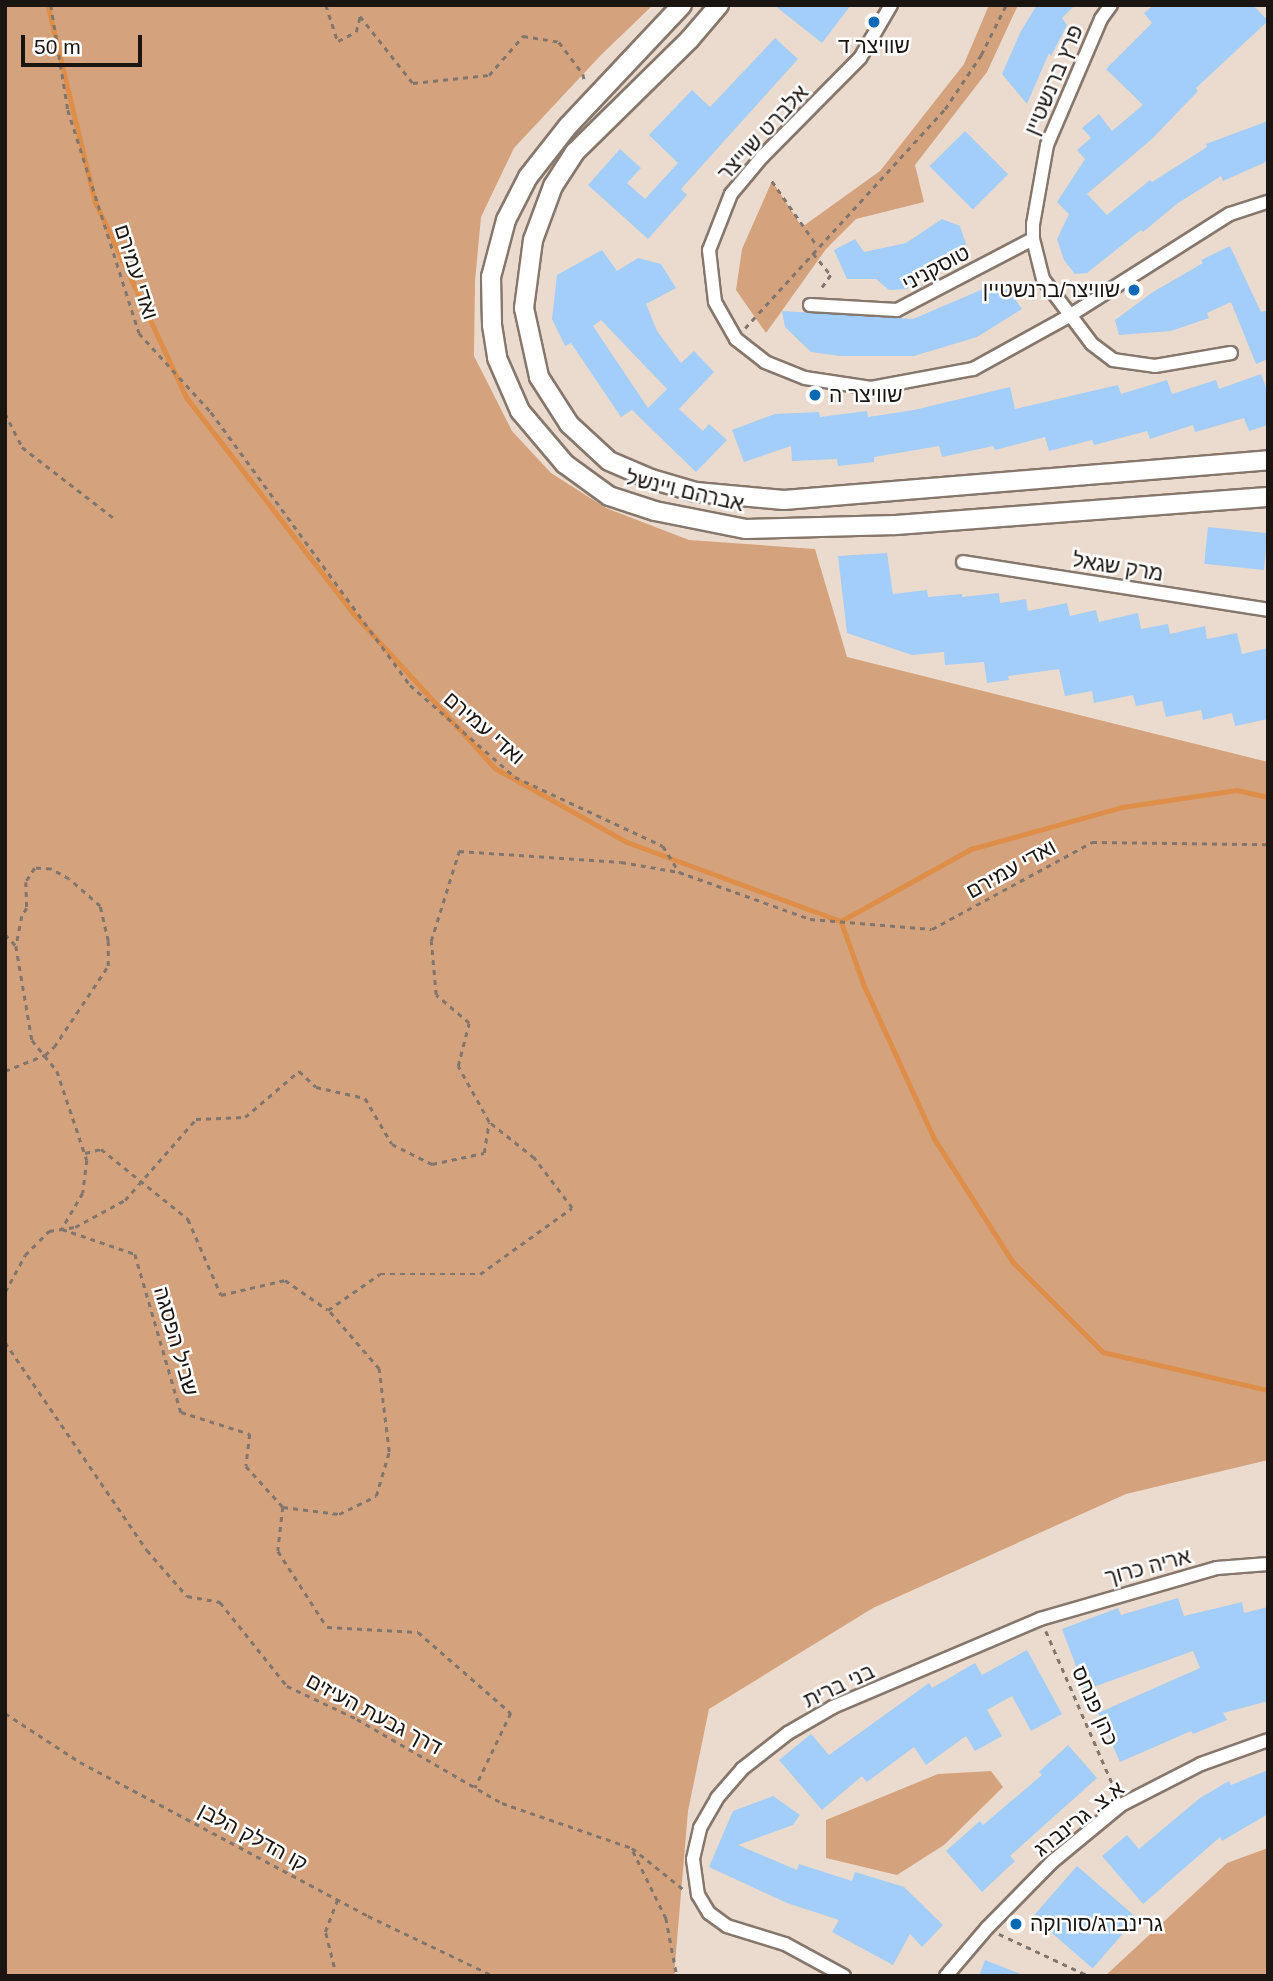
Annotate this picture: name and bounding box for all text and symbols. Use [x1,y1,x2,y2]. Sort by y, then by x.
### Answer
marker: שוויצר ד [866,14,882,30]
scale bar [24,21,145,65]
street label: פרץ ברנשטיין [1019,21,1089,139]
place label: שוויצר ד [838,33,910,59]
text: 50 m [34,35,81,58]
street label: אלברט שוייצר [712,80,814,186]
street label: ואדי עמירם [109,221,163,323]
street label: טוסקניני [898,240,974,296]
place label: שוויצר/ברנשטיין [983,277,1120,303]
marker: שוויצר/ברנשטיין [1126,282,1142,298]
place label: שוויצר ה [829,382,903,408]
marker: שוויצר ה [807,387,823,403]
street label: אברהם ויינשל [624,465,746,517]
street label: מרק שגאל [1071,547,1165,587]
street label: ואדי עמירם [439,686,529,770]
street label: ואדי עמירם [962,834,1060,904]
street label: שביל הפסגה [148,1284,204,1398]
street label: אריה כרוך [1102,1544,1194,1590]
street label: בני ברית [800,1659,878,1713]
street label: כהן פנחס [1066,1662,1124,1750]
street label: דרך גבעת העיזים [302,1668,446,1760]
street label: א.צ. גרינברג [1029,1776,1129,1862]
street label: קו הדלק הלבן [194,1798,312,1876]
place label: גרינברג/סורוקה [1030,1911,1163,1937]
marker: גרינברג/סורוקה [1008,1916,1024,1932]

